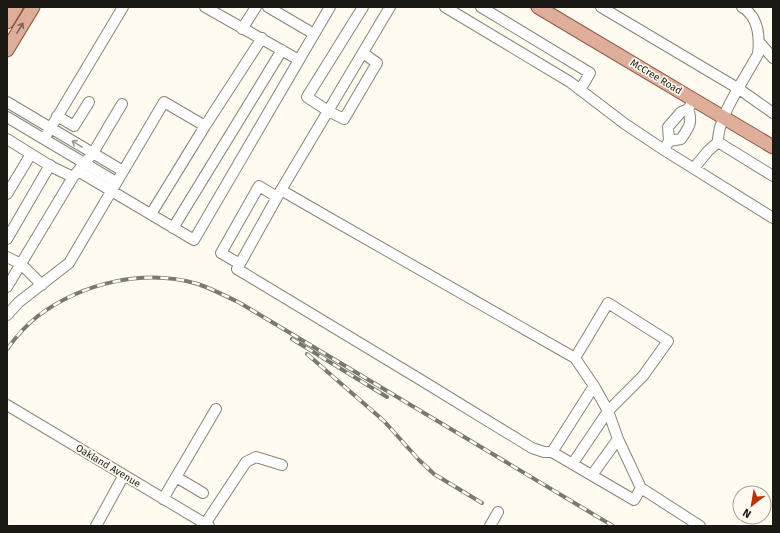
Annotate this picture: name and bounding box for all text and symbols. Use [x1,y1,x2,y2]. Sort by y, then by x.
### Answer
one-way arrow [16,22,24,34]
street label: McCree Road [628,57,684,97]
one-way arrow [72,140,83,148]
street label: Oakland Avenue [73,442,143,490]
north arrow [732,485,772,525]
text: N [741,506,754,521]

